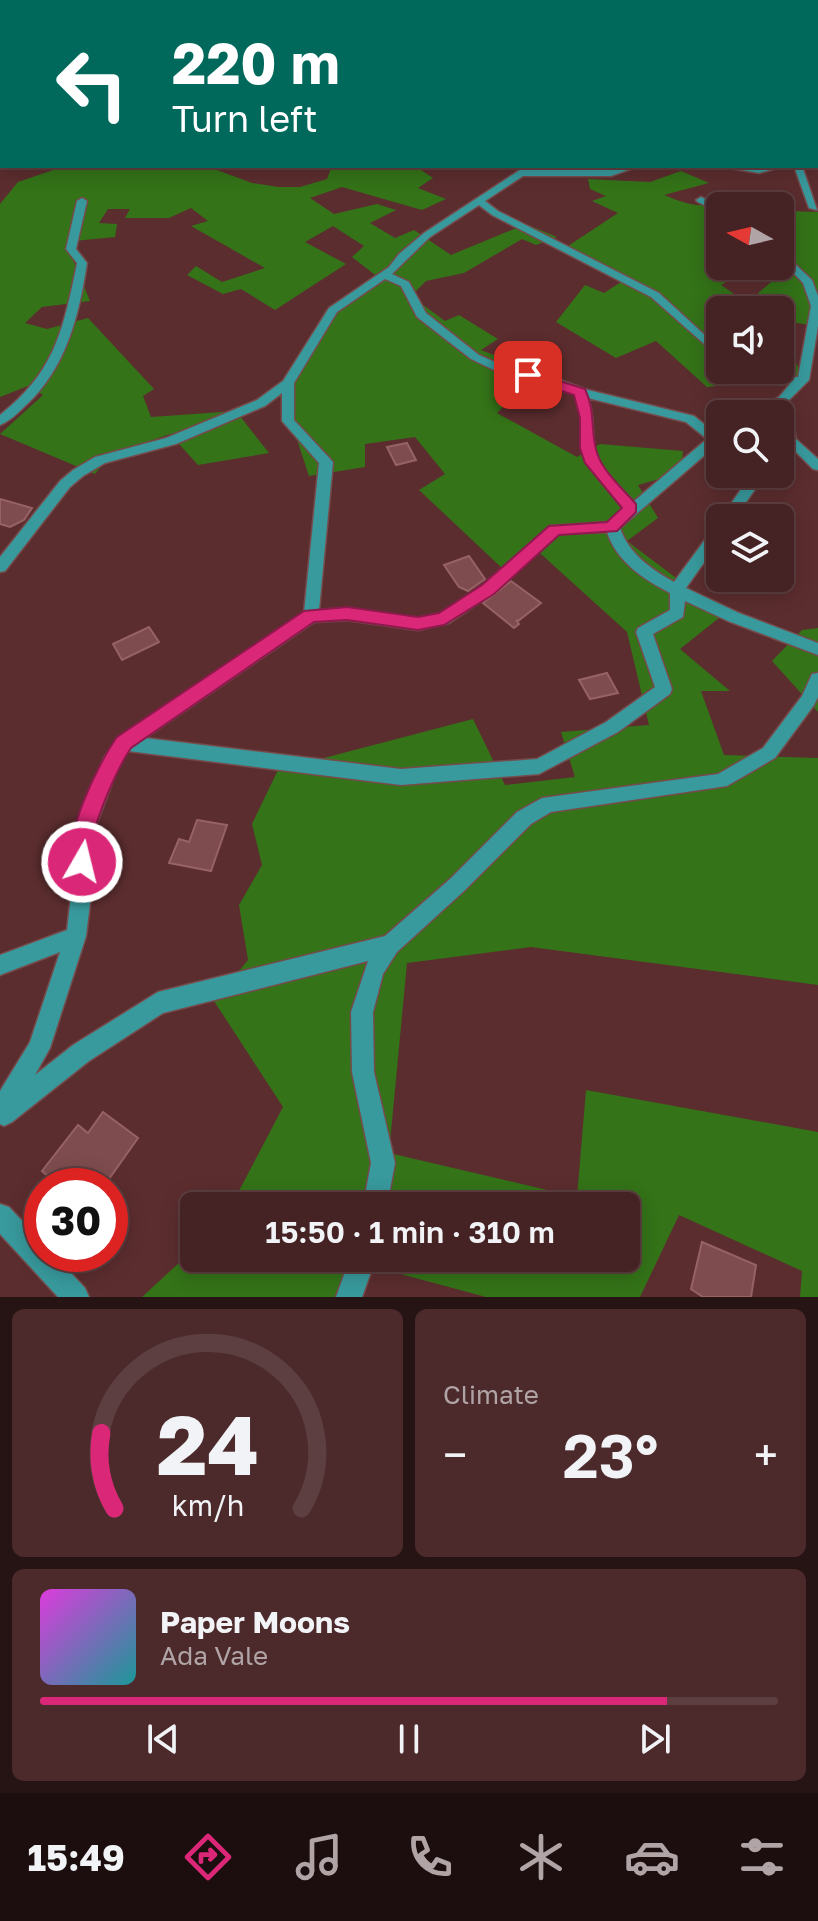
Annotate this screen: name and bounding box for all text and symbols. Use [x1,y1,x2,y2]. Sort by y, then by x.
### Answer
text: 220 m [172,29,340,96]
icon: left [40,32,144,136]
text: Turn left [172,97,318,140]
north arrow [706,192,794,280]
map controls [706,192,794,592]
button: sound [706,296,794,384]
pin [494,341,562,409]
icon: arrive [506,353,550,397]
button: search [706,400,794,488]
button: layers [706,504,794,592]
position arrow [40,820,124,904]
speed limit sign: 30 [24,1168,128,1272]
text: 15:50 · 1 min · 310 m [265,1214,555,1250]
text: Climate [443,1379,539,1410]
text: 24 [156,1393,259,1493]
text: 23° [563,1419,658,1491]
text: − [443,1428,467,1481]
text: + [754,1428,778,1481]
text: km/h [171,1488,244,1522]
text: Paper Moons [160,1604,350,1640]
text: Ada Vale [160,1640,268,1671]
icon: previous [141,1717,185,1761]
icon: pause [387,1717,431,1761]
icon: next [633,1717,677,1761]
icon: directions [180,1829,236,1885]
icon: music [291,1829,347,1885]
icon: phone [402,1829,458,1885]
icon: climate [513,1829,569,1885]
icon: car [624,1829,680,1885]
icon: filters [734,1829,790,1885]
text: 15:49 [27,1836,125,1879]

